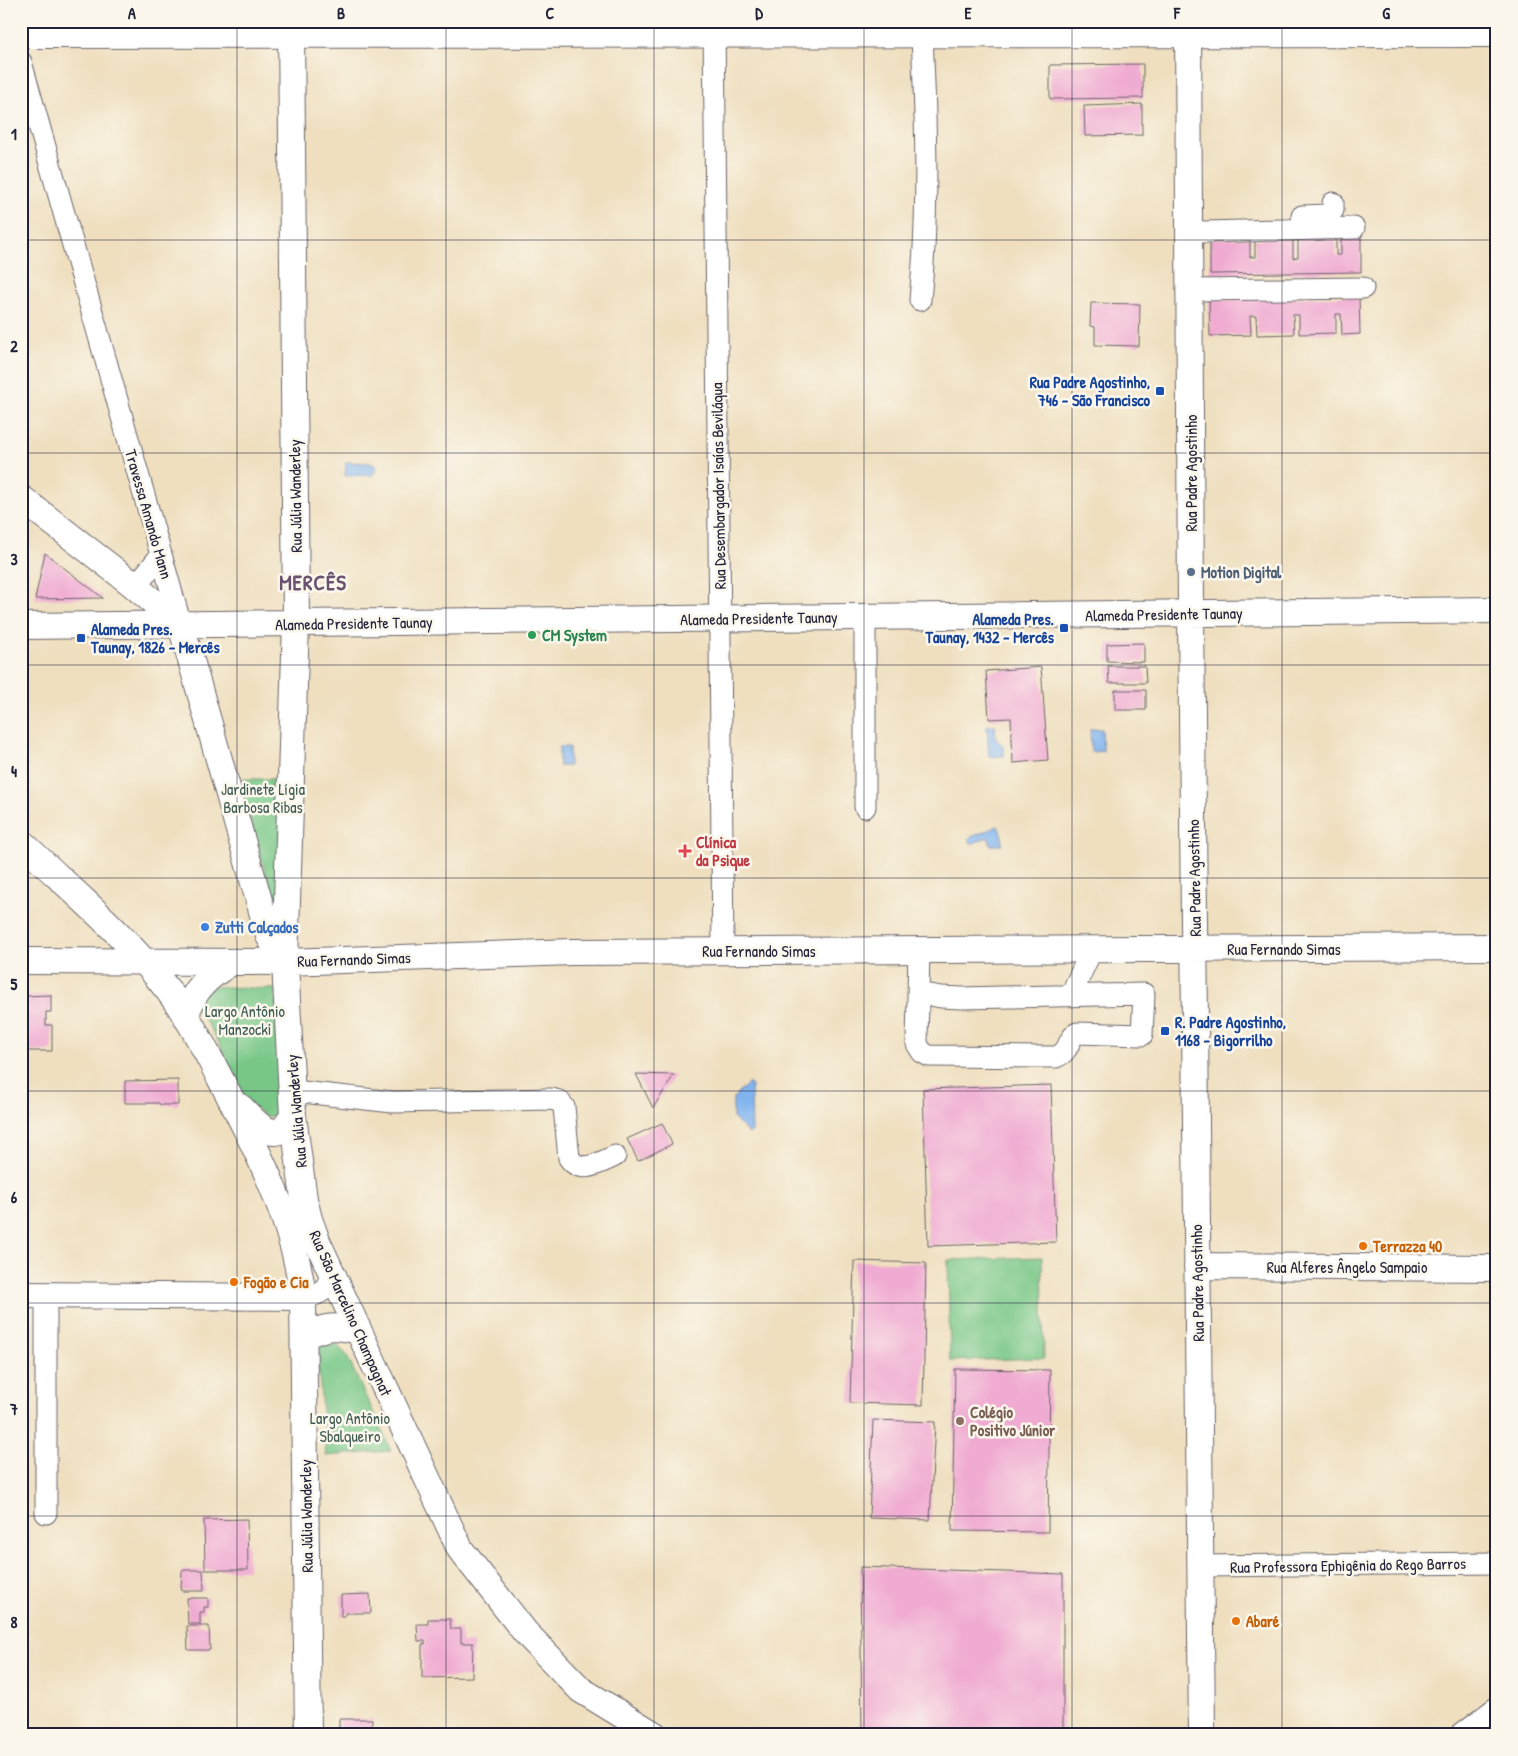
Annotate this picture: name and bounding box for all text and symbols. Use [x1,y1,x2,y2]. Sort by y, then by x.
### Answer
text: A [128,2,136,24]
text: B [337,2,345,24]
text: C [546,2,555,24]
text: D [755,2,763,24]
text: E [964,2,972,24]
text: F [1173,2,1181,24]
text: G [1382,2,1390,24]
text: 1 [11,123,17,145]
text: 2 [10,335,18,357]
place label: Rua Padre Agostinho, 746 - São Francisco [1030,371,1151,411]
street label: Rua Desembargador Isaías Beviláqua [705,382,731,590]
marker: Rua Padre Agostinho, 746 - São Francisco [1154,385,1166,397]
street label: Rua Padre Agostinho [1180,414,1202,532]
street label: Rua Júlia Wanderley [283,439,307,553]
street label: Travessa Amando Mann [120,447,178,581]
text: 3 [10,548,18,570]
place label: Motion Digital [1201,561,1282,584]
marker: Motion Digital [1185,566,1197,578]
district label: MERCÊS [279,568,347,597]
street label: Alameda Presidente Taunay [1085,602,1243,626]
street label: Alameda Presidente Taunay [680,606,838,630]
place label: Alameda Pres. Taunay, 1432 - Mercês [925,608,1055,649]
street label: Alameda Presidente Taunay [275,611,433,635]
place label: Alameda Pres. Taunay, 1826 - Mercês [90,618,220,659]
marker: Alameda Pres. Taunay, 1432 - Mercês [1058,622,1070,634]
place label: CM System [542,624,607,647]
marker: CM System [526,629,538,641]
marker: Alameda Pres. Taunay, 1826 - Mercês [75,632,87,644]
text: 4 [11,760,17,782]
park label: Jardinete Lígia Barbosa Ribas [221,778,305,818]
street label: Rua Padre Agostinho [1182,819,1206,937]
place label: Clínica da Psique [696,831,750,872]
marker: Clínica da Psique [678,844,692,858]
place label: Zutti Calçados [215,916,299,938]
marker: Zutti Calçados [199,921,211,933]
street label: Rua Fernando Simas [1227,938,1341,960]
street label: Rua Fernando Simas [702,940,816,962]
street label: Rua Fernando Simas [297,946,411,972]
text: 5 [11,973,18,995]
park label: Largo Antônio Manzocki [205,1000,285,1040]
place label: R. Padre Agostinho, 1168 - Bigorrilho [1175,1011,1286,1052]
marker: R. Padre Agostinho, 1168 - Bigorrilho [1159,1025,1171,1037]
street label: Rua Júlia Wanderley [280,1053,312,1168]
text: 6 [11,1186,18,1208]
street label: Rua Padre Agostinho [1185,1224,1209,1342]
street label: Rua São Marcelino Champagnat [305,1227,398,1400]
place label: Terrazza 40 [1372,1235,1442,1257]
marker: Terrazza 40 [1357,1240,1369,1252]
street label: Rua Alferes Ângelo Sampaio [1267,1256,1428,1278]
place label: Fogão e Cia [243,1271,309,1294]
marker: Fogão e Cia [228,1276,240,1288]
text: 7 [9,1398,18,1420]
place label: Colégio Positivo Júnior [970,1401,1056,1441]
park label: Largo Antônio Sbalqueiro [310,1407,390,1447]
marker: Colégio Positivo Júnior [954,1415,966,1427]
street label: Rua Júlia Wanderley [294,1459,318,1573]
street label: Rua Professora Ephigênia do Rego Barros [1230,1552,1466,1578]
place label: Abaré [1246,1610,1280,1632]
text: 8 [11,1611,18,1633]
marker: Abaré [1230,1615,1242,1627]

